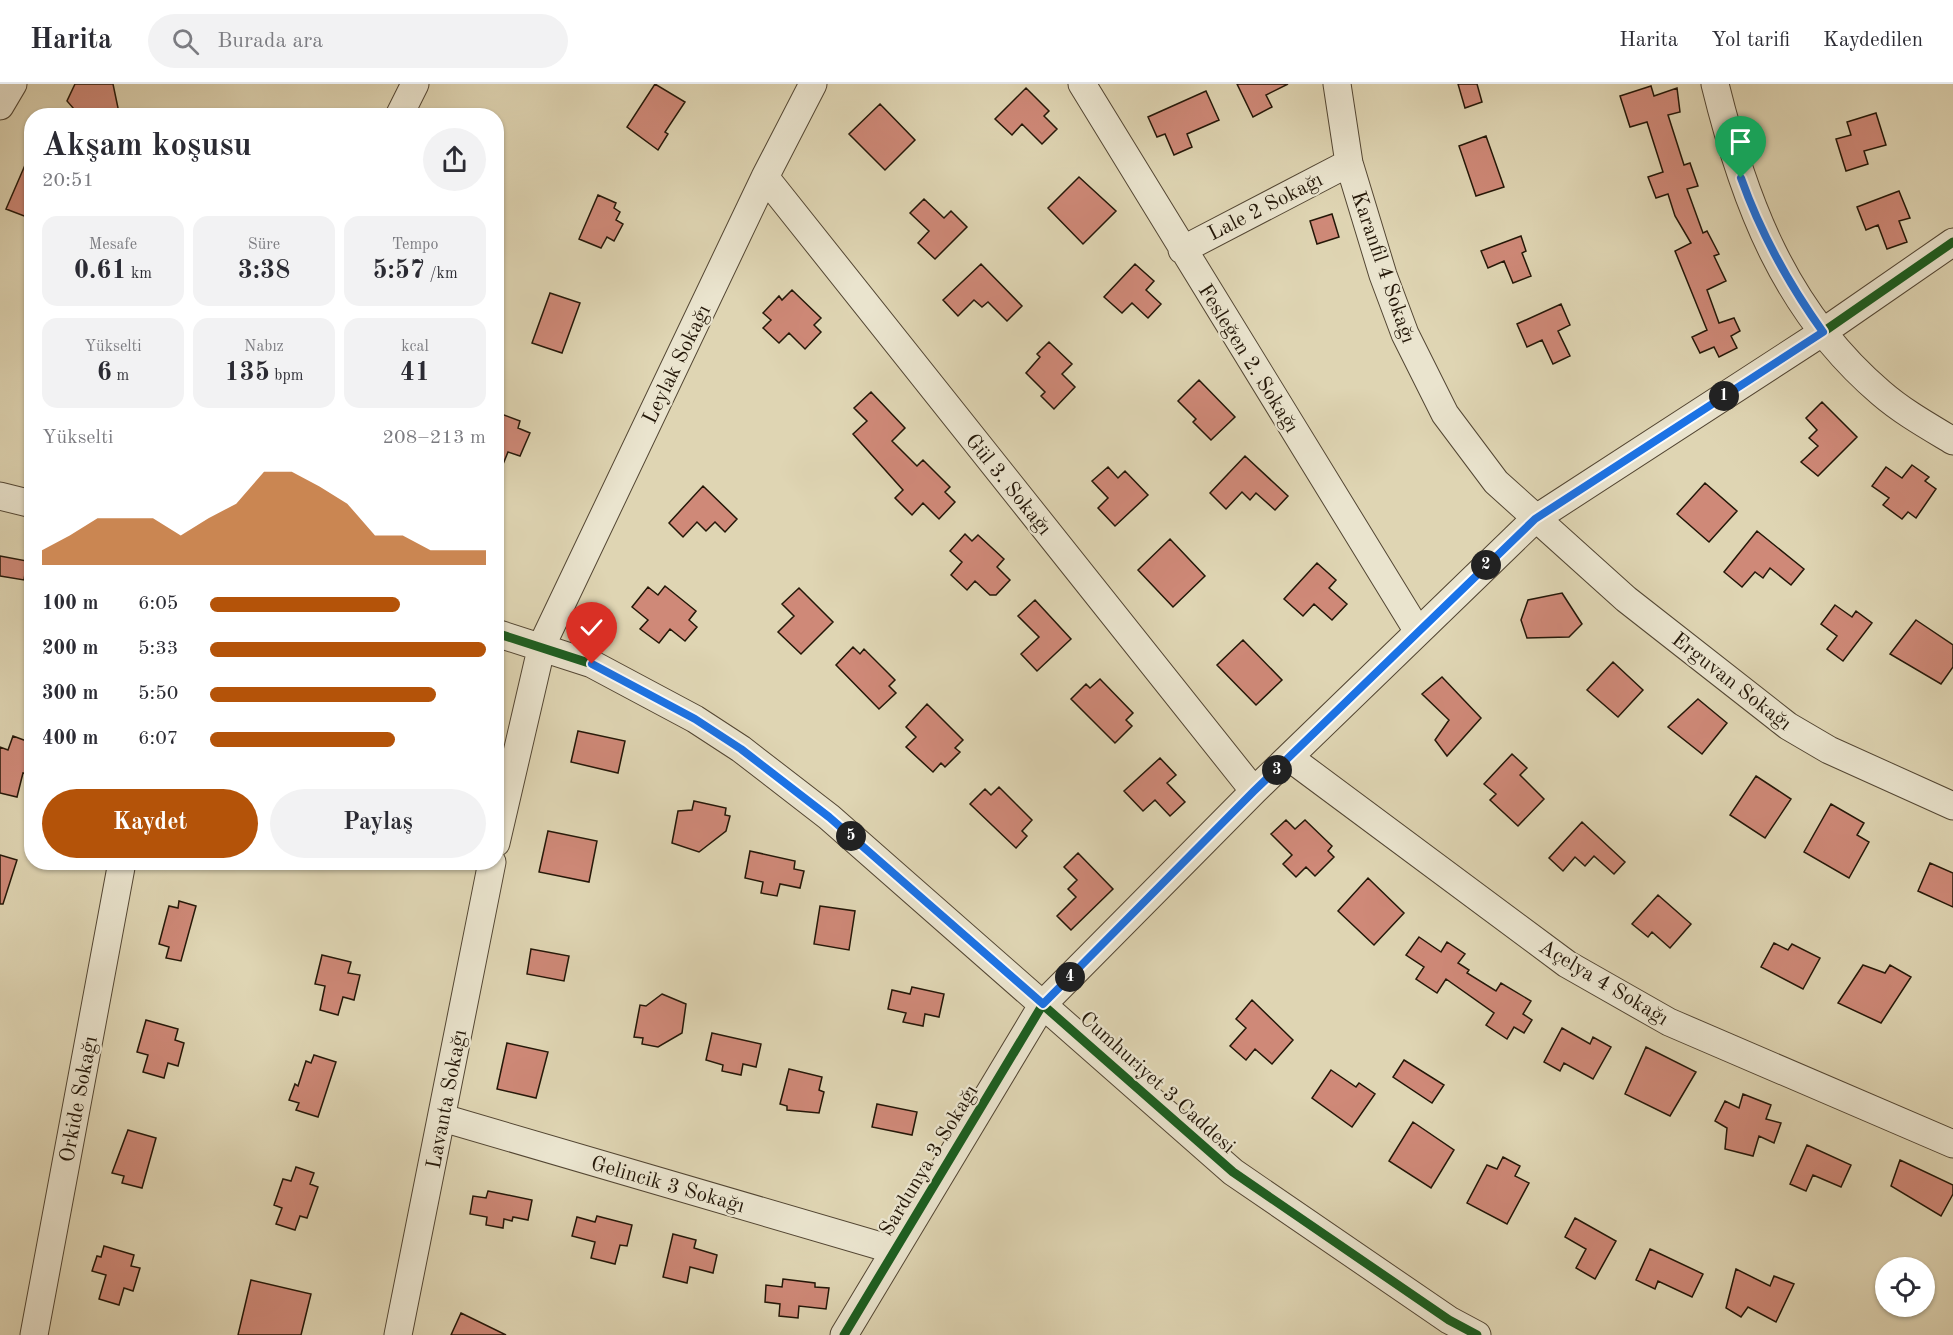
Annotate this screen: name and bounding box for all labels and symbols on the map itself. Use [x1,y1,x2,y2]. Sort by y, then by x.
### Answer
pin [1715,116,1766,178]
street label: Lale 2 Sokağı [1205,170,1326,245]
street label: Karanfil 4 Sokağı [1347,189,1418,346]
street label: Fesleğen 2. Sokağı [1194,281,1302,437]
street label: Leylak Sokağı [640,302,715,427]
pin: 1 [1709,381,1739,411]
street label: Gül 3. Sokağı [961,430,1055,540]
pin: 2 [1471,550,1501,580]
pin [566,602,617,664]
street label: Erguvan Sokağı [1667,629,1795,735]
pin: 3 [1262,755,1292,785]
pin: 5 [836,821,866,851]
street label: Açelya 4 Sokağı [1535,936,1672,1030]
pin: 4 [1055,962,1085,992]
street label: Cumhuriyet 3 Caddesi [1075,1008,1239,1158]
street label: Lavanta Sokağı [424,1028,471,1171]
street label: Orkide Sokağı [57,1034,102,1164]
street label: Sardunya 3 Sokağı [876,1082,983,1240]
street label: Gelincik 3 Sokağı [588,1153,747,1217]

